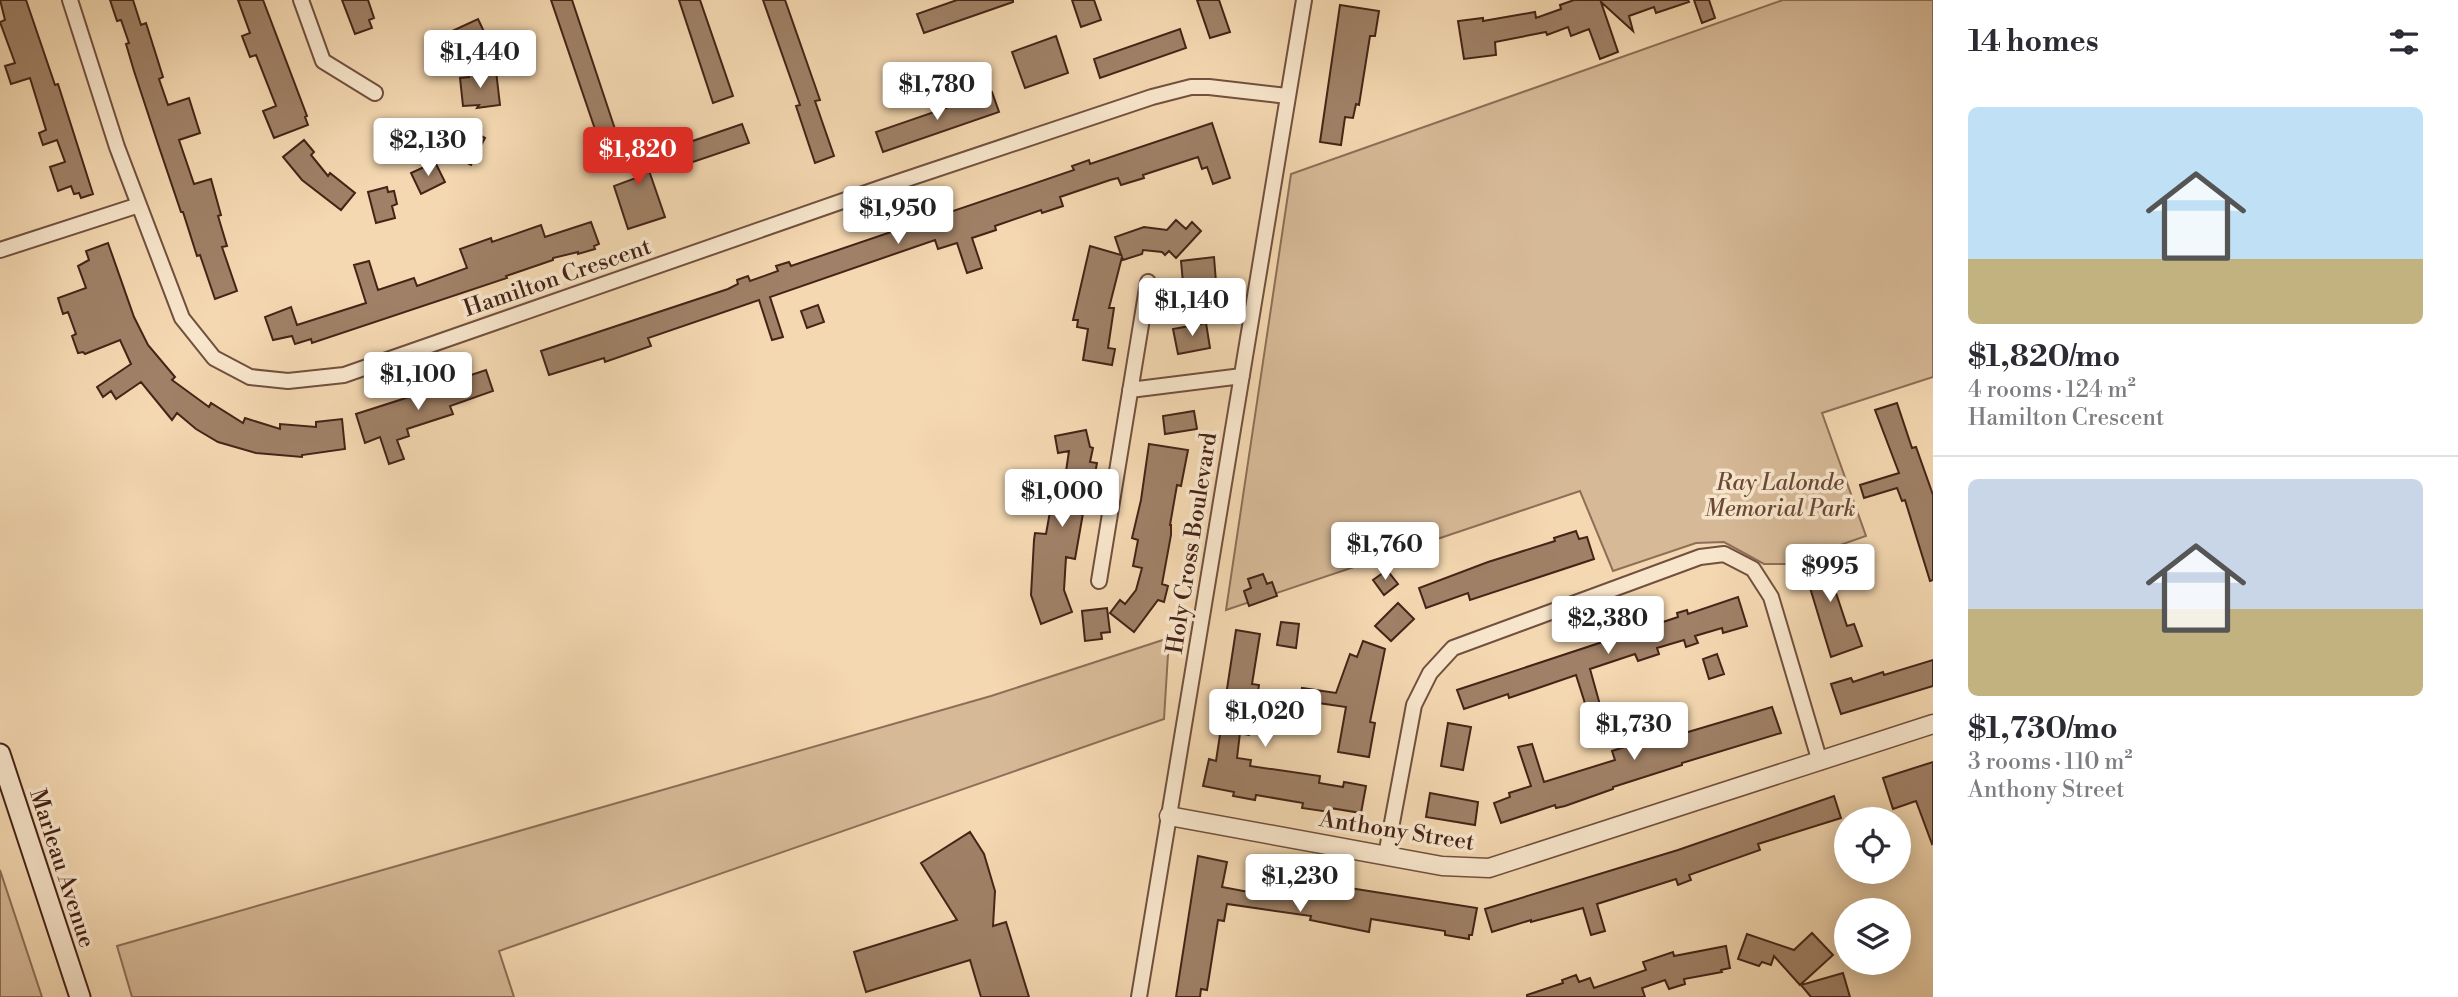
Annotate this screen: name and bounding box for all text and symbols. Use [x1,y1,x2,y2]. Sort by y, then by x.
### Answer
text: 14 homes [1968,23,2099,61]
icon: filters [2385,23,2423,61]
pin: $1,440 [423,31,537,90]
text: $1,440 [440,39,520,67]
pin: $1,780 [880,62,994,122]
text: $1,780 [899,71,975,99]
pin: $2,130 [371,118,485,178]
text: $2,130 [389,127,467,155]
pin: $1,820 [581,128,695,187]
text: $1,820 [599,136,677,164]
icon: home [2133,153,2259,279]
pin: $1,950 [841,187,955,246]
text: $1,950 [859,195,937,223]
street label: Hamilton Crescent [460,233,655,323]
pin: $1,140 [1135,278,1249,338]
text: $1,140 [1155,287,1229,315]
text: $1,820/mo [1968,338,2120,376]
pin: $1,100 [361,352,475,412]
text: $1,100 [380,361,456,389]
text: 4 rooms · 124 m² [1968,376,2136,404]
text: Hamilton Crescent [1968,404,2164,432]
street label: Holy Cross Boulevard [1161,430,1223,656]
park label: Ray Lalonde Memorial Park [1705,469,1855,523]
pin: $1,000 [1005,470,1119,529]
text: $1,000 [1021,478,1103,506]
pin: $1,760 [1328,522,1442,582]
icon: home [2133,525,2259,651]
text: $1,760 [1347,531,1423,559]
pin: $995 [1789,544,1871,604]
text: $995 [1802,553,1858,581]
pin: $2,380 [1551,596,1665,656]
text: $2,380 [1568,605,1648,633]
pin: $1,020 [1208,690,1322,749]
text: $1,020 [1225,698,1305,726]
pin: $1,730 [1577,702,1691,762]
text: $1,730/mo [1968,710,2118,748]
text: $1,730 [1596,711,1672,739]
text: 3 rooms · 110 m² [1968,748,2132,776]
text: Anthony Street [1968,776,2124,804]
street label: Marleau Avenue [23,785,101,951]
street label: Anthony Street [1316,805,1476,857]
map controls [1834,807,1911,975]
button: locate [1834,807,1911,884]
pin: $1,230 [1243,855,1357,914]
text: $1,230 [1261,863,1339,891]
button: layers [1834,898,1911,975]

